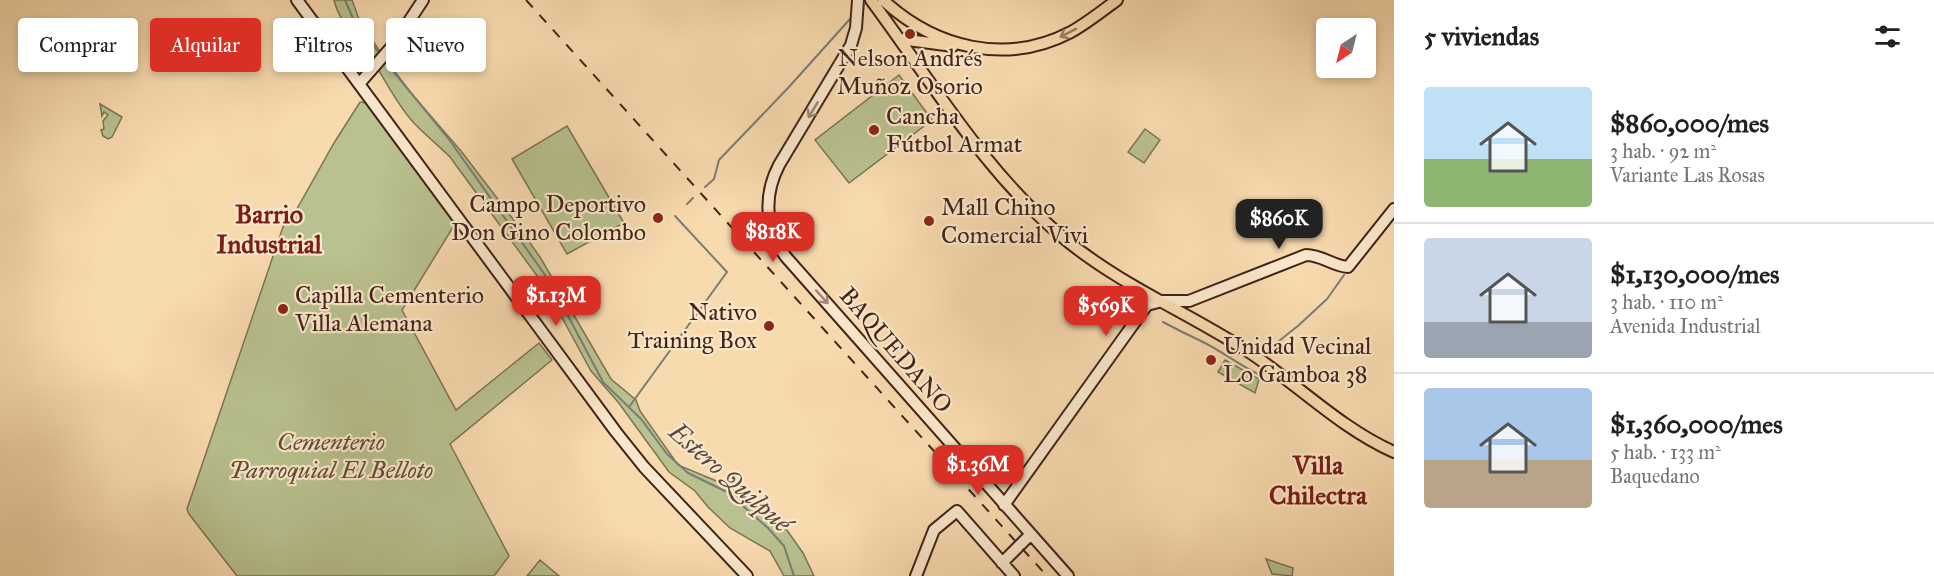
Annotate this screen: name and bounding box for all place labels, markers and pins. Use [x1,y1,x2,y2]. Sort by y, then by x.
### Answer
marker: Nelson Andrés Muñoz Osorio [903,27,917,41]
place label: Nelson Andrés Muñoz Osorio [837,43,983,101]
place label: Cancha Fútbol Armat [886,101,1023,159]
marker: Cancha Fútbol Armat [867,123,881,137]
place label: Campo Deportivo Don Gino Colombo [451,189,646,247]
place label: Mall Chino Comercial Vivi [941,192,1089,250]
pin: $860K [1237,199,1321,250]
marker: Campo Deportivo Don Gino Colombo [651,211,665,225]
pin: $818K [731,212,815,263]
marker: Mall Chino Comercial Vivi [922,214,936,228]
pin: $1.13M [507,276,605,327]
place label: Capilla Cementerio Villa Alemana [294,280,484,338]
pin: $569K [1064,286,1148,337]
place label: Nativo Training Box [628,297,757,355]
marker: Capilla Cementerio Villa Alemana [276,302,290,316]
marker: Nativo Training Box [762,319,776,333]
place label: Unidad Vecinal Lo Gamboa 38 [1223,331,1372,389]
marker: Unidad Vecinal Lo Gamboa 38 [1204,353,1218,367]
pin: $1.36M [929,445,1027,496]

